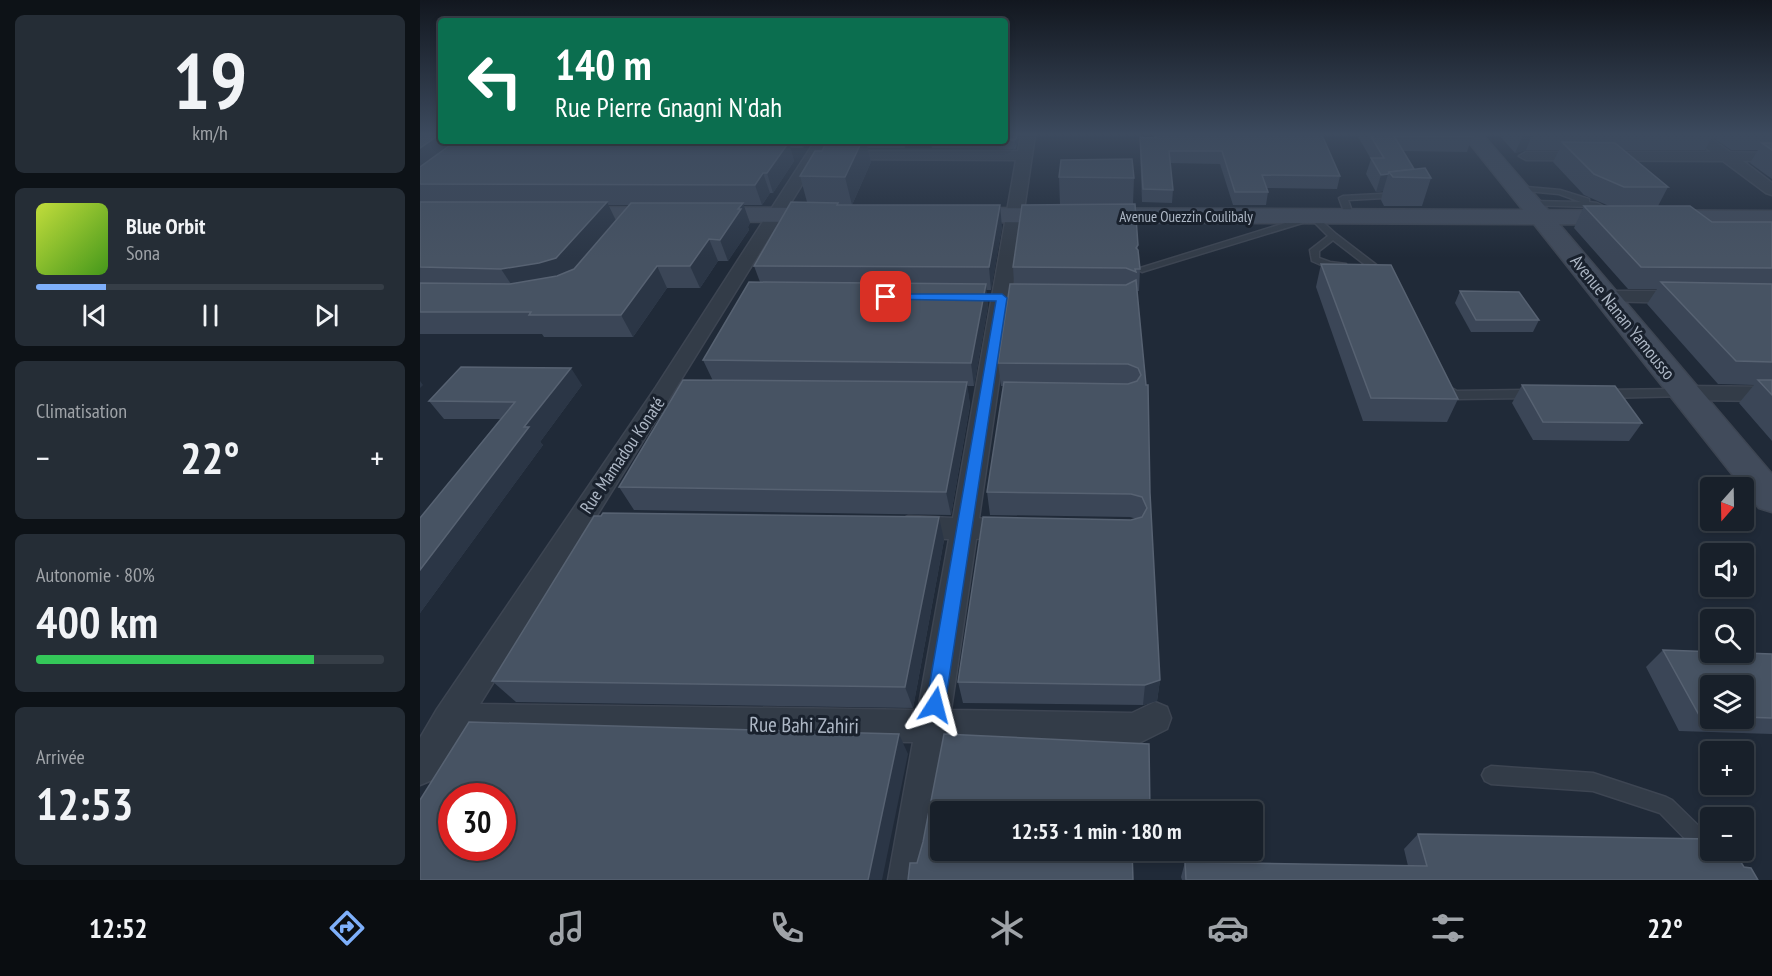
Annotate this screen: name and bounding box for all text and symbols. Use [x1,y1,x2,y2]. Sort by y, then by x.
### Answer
text: 19 [173,30,247,131]
text: 140 m [555,37,652,92]
icon: left [456,42,534,120]
text: Rue Pierre Gnagni N'dah [555,90,782,124]
text: km/h [192,120,228,146]
street label: Avenue Ouezzin Coulibaly [1119,207,1253,226]
text: Blue Orbit [126,212,205,240]
text: Sona [126,240,160,266]
street label: Avenue Nanan Yamousso [1566,250,1681,384]
pin [860,271,911,322]
icon: arrive [869,280,902,313]
icon: previous [78,299,111,332]
icon: pause [194,299,227,332]
icon: next [310,299,343,332]
street label: Rue Mamadou Konaté [575,392,669,518]
text: Climatisation [36,398,127,424]
text: 22° [180,428,240,486]
text: − [36,436,50,479]
text: + [370,436,384,479]
north arrow [1700,477,1754,531]
map controls [1700,477,1754,861]
button: sound [1700,543,1754,597]
text: Autonomie · 80% [36,562,155,588]
text: 400 km [36,592,158,650]
button: search [1700,609,1754,663]
position arrow [903,673,967,737]
button: layers [1700,675,1754,729]
street label: Rue Bahi Zahiri [749,711,859,739]
button: + [1700,741,1754,795]
text: Arrivée [36,744,85,770]
text: 12:53 [36,774,133,832]
speed limit sign: 30 [438,783,516,861]
button: − [1700,807,1754,861]
text: 12:53 · 1 min · 180 m [1011,817,1182,845]
icon: directions [326,907,368,949]
icon: music [546,907,588,949]
icon: phone [766,907,808,949]
icon: climate [986,907,1028,949]
icon: car [1207,907,1249,949]
icon: filters [1427,907,1469,949]
text: 12:52 [89,911,148,945]
text: 22° [1647,911,1683,945]

